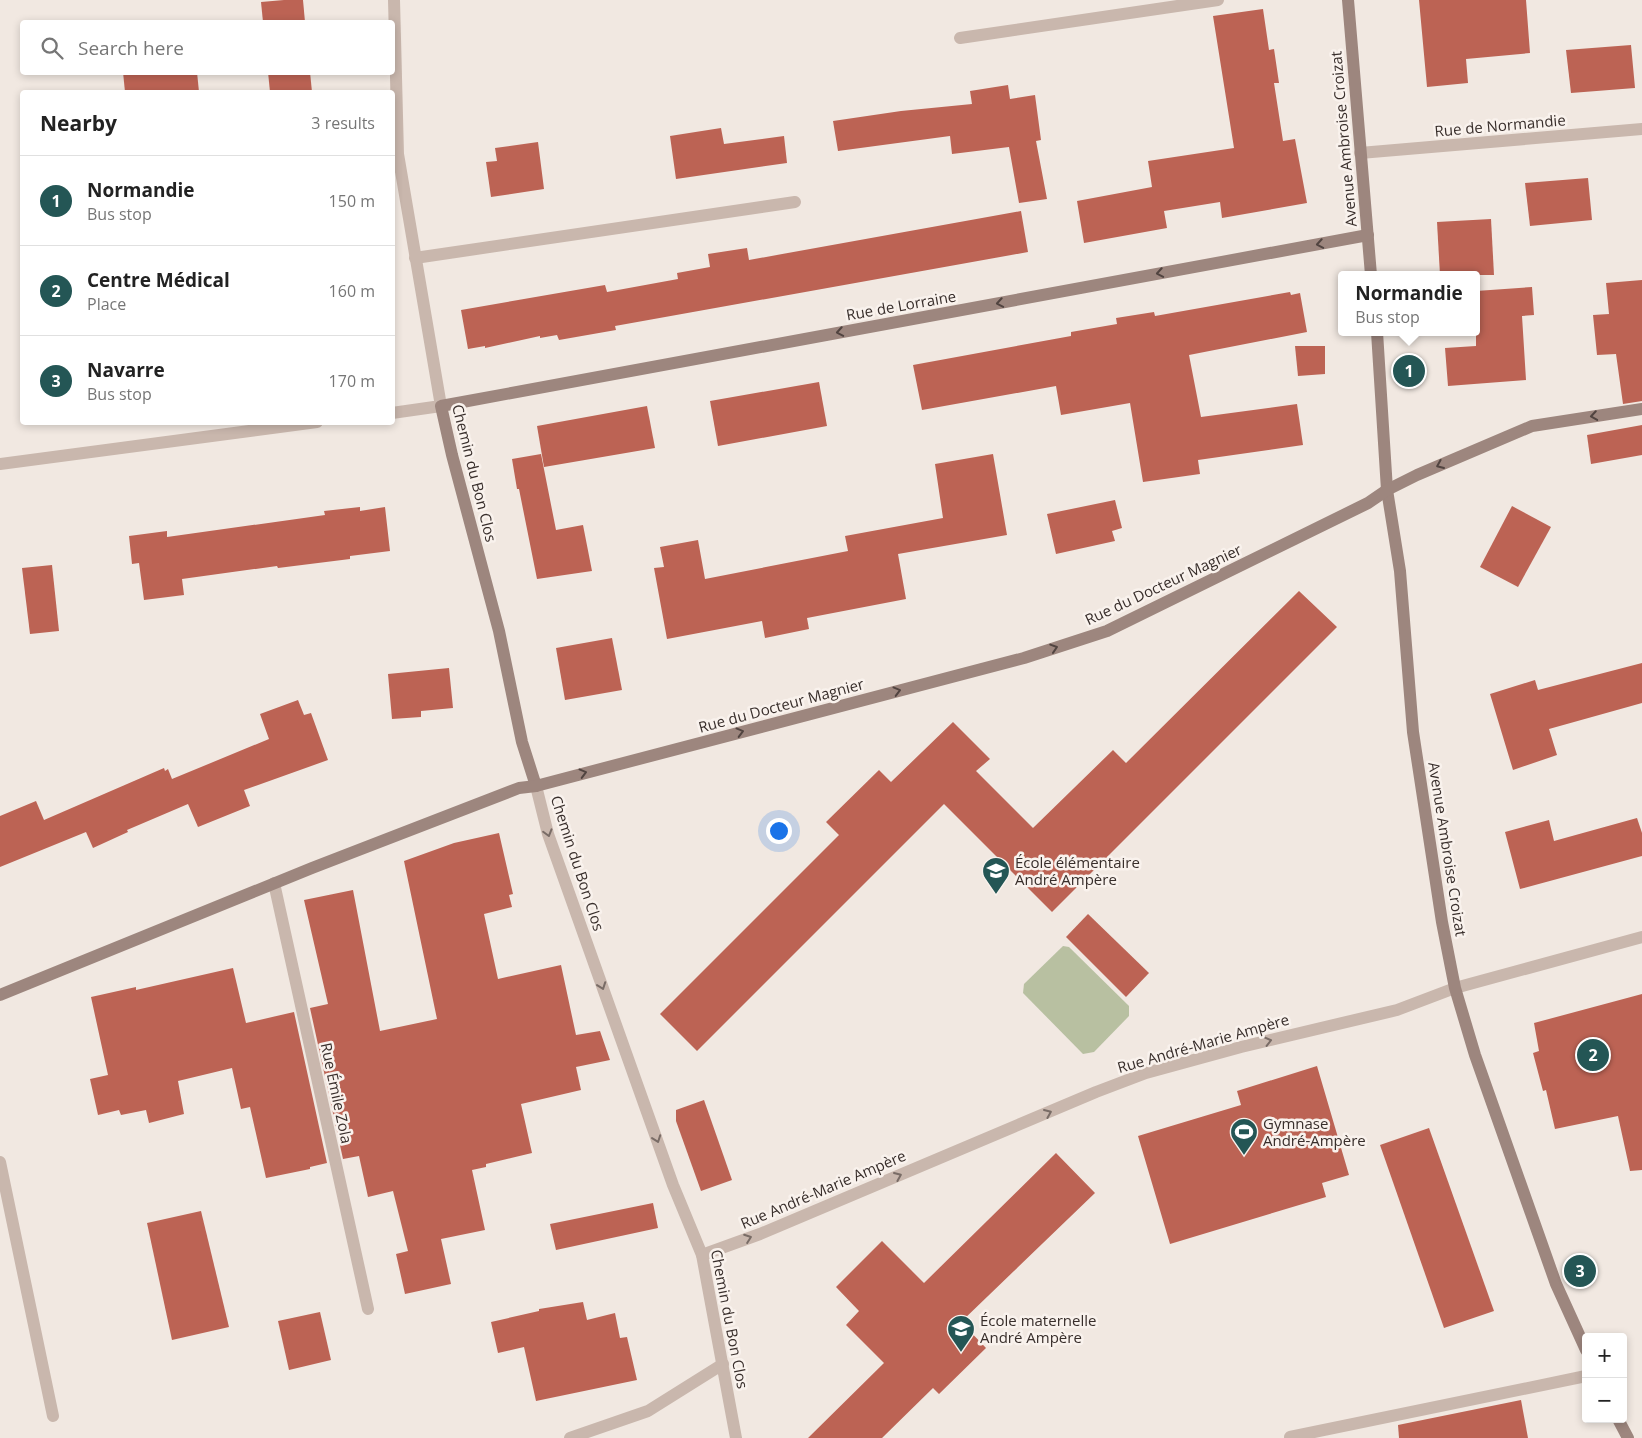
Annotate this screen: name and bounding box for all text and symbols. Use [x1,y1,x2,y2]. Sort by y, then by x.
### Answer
search box [20,20,395,75]
icon: search [38,34,66,62]
text: Search here [78,35,184,61]
street label: Avenue Ambroise Croizat [1325,50,1361,228]
text: Nearby [40,109,117,137]
street label: Rue de Normandie [1434,109,1566,141]
text: 3 results [311,112,375,134]
text: Normandie [87,177,195,203]
text: 1 [51,190,61,212]
text: 150 m [329,190,375,212]
text: Bus stop [87,203,152,225]
one-way arrow [1315,238,1324,248]
text: Centre Médical [87,267,230,293]
one-way arrow [1156,268,1164,278]
popup [1338,271,1480,336]
text: 2 [51,280,61,302]
text: 160 m [329,280,375,302]
text: Normandie [1355,280,1463,306]
street label: Rue de Lorraine [845,286,957,324]
text: Place [87,293,126,315]
one-way arrow [996,297,1005,307]
text: Bus stop [1355,306,1420,328]
one-way arrow [836,327,845,337]
pin: 1 [1393,352,1425,390]
text: Navarre [87,357,165,383]
text: 3 [51,370,61,392]
text: 170 m [329,370,375,392]
text: Bus stop [87,383,152,405]
street label: Chemin du Bon Clos [448,402,502,544]
one-way arrow [1589,411,1598,421]
one-way arrow [1436,459,1445,470]
street label: Rue du Docteur Magnier [1081,539,1245,629]
one-way arrow [1049,644,1058,654]
street label: Rue du Docteur Magnier [696,673,866,737]
one-way arrow [893,686,902,697]
one-way arrow [736,727,745,738]
street label: Avenue Ambroise Croizat [1424,760,1472,938]
one-way arrow [578,769,587,779]
street label: Chemin du Bon Clos [547,793,609,933]
your location [766,818,792,844]
one-way arrow [542,829,552,837]
place label: École élémentaire André Ampère [1015,852,1140,889]
school or university icon: École élémentaire André Ampère [981,856,1011,895]
one-way arrow [596,982,606,990]
street label: Rue André-Marie Ampère [1115,1009,1291,1077]
one-way arrow [1264,1036,1272,1046]
pin: 2 [1577,1036,1609,1074]
street label: Rue Émile Zola [317,1041,357,1145]
one-way arrow [1043,1108,1052,1119]
place label: Gymnase André-Ampère [1263,1113,1366,1150]
sports icon: Gymnase André-Ampère [1229,1117,1259,1156]
one-way arrow [651,1135,661,1143]
street label: Rue André-Marie Ampère [737,1145,909,1233]
one-way arrow [893,1171,902,1182]
one-way arrow [743,1234,752,1244]
street label: Chemin du Bon Clos [707,1248,753,1390]
pin: 3 [1564,1252,1596,1290]
place label: École maternelle André Ampère [980,1310,1096,1347]
school or university icon: École maternelle André Ampère [946,1314,976,1353]
map controls [1582,1333,1627,1423]
button: + [1582,1333,1627,1378]
button: − [1582,1378,1627,1423]

